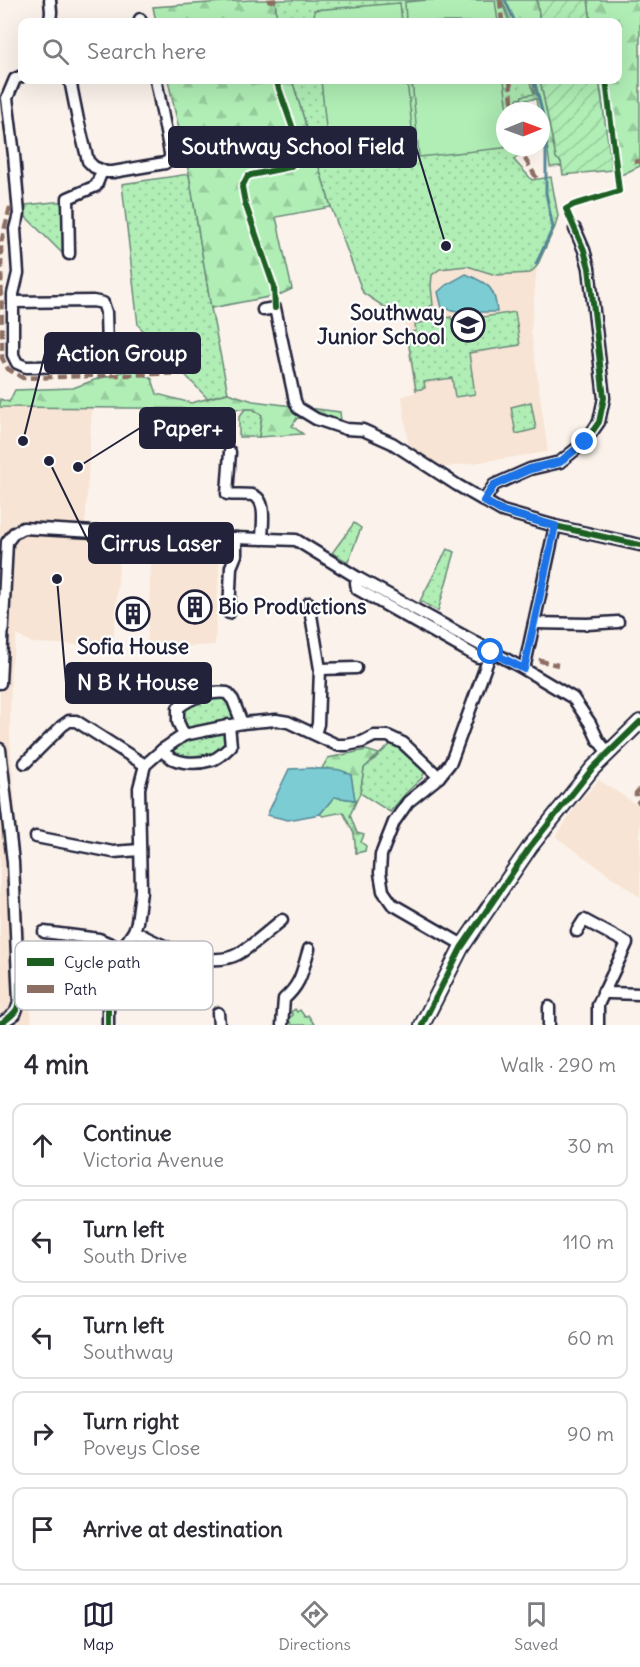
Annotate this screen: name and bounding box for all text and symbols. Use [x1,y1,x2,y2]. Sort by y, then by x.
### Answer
search box [18,18,622,84]
icon: search [39,35,72,68]
text: Search here [87,37,206,65]
north arrow [496,102,550,156]
callout: Southway School Field [169,127,416,167]
text: Southway School Field [182,132,405,160]
place label: Southway Junior School [317,299,445,350]
school or university icon: Southway Junior School [450,307,486,343]
callout: Action Group [45,333,200,373]
text: Action Group [57,339,187,367]
callout: Paper+ [140,408,235,448]
text: Paper+ [153,414,223,442]
route end [571,428,597,454]
callout: Cirrus Laser [89,523,233,563]
text: Cirrus Laser [101,529,222,557]
building icon: Bio Productions [177,589,213,625]
place label: Bio Productions [218,593,367,620]
building icon: Sofia House [115,596,151,632]
place label: Sofia House [77,633,189,660]
route start [477,638,503,664]
callout: N B K House [66,663,211,703]
text: N B K House [77,668,199,696]
legend [15,941,213,1010]
text: Cycle path [64,952,140,972]
text: Path [64,979,97,999]
text: 4 min [24,1048,89,1081]
text: Walk · 290 m [501,1052,616,1077]
text: Continue [83,1119,172,1147]
icon: ahead [26,1129,59,1162]
text: 30 m [567,1133,614,1158]
text: Victoria Avenue [83,1147,224,1172]
text: Turn left [83,1215,164,1243]
icon: left [26,1225,59,1258]
text: 110 m [563,1229,614,1254]
text: South Drive [83,1243,187,1268]
text: Turn left [83,1311,164,1339]
icon: left [26,1321,59,1354]
text: 60 m [567,1325,614,1350]
text: Southway [83,1339,174,1364]
text: Turn right [83,1407,179,1435]
icon: right [26,1417,59,1450]
text: 90 m [567,1421,614,1446]
text: Poveys Close [83,1435,200,1460]
icon: arrive [26,1513,59,1546]
text: Arrive at destination [83,1515,283,1543]
tab: Map [82,1598,115,1654]
tab: Directions [278,1598,351,1654]
tab: Saved [514,1598,558,1654]

